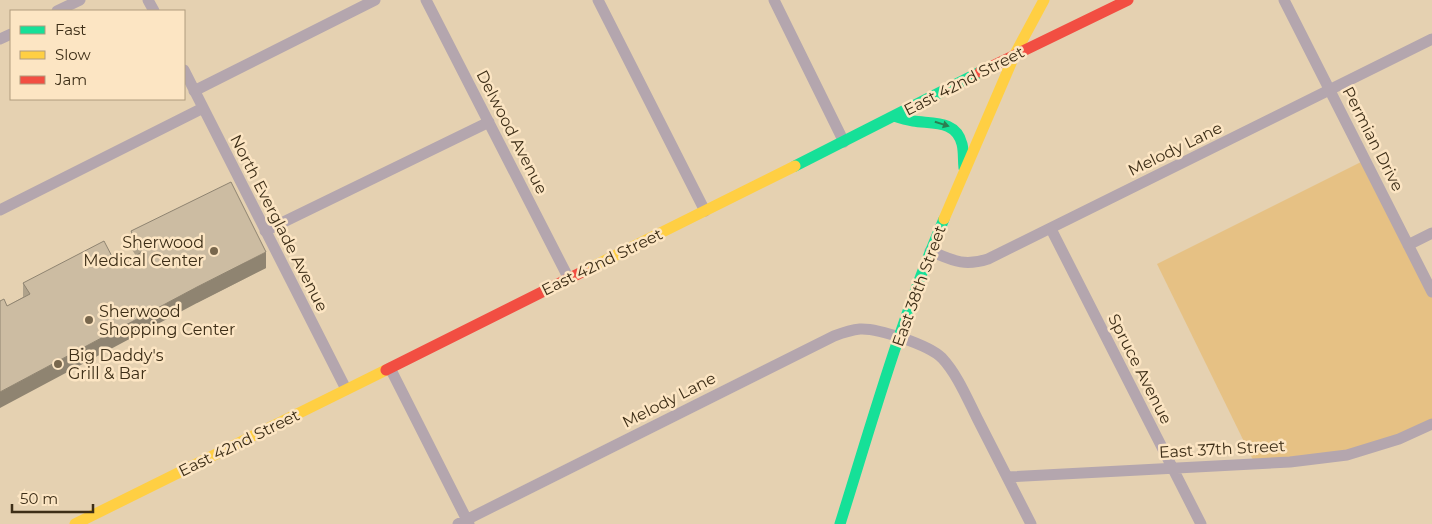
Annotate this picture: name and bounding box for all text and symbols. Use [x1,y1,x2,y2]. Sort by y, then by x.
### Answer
legend [10,10,185,100]
text: Fast [55,20,86,39]
street label: East 42nd Street [901,42,1028,120]
text: Slow [55,45,91,64]
street label: Delwood Avenue [473,67,551,197]
text: Jam [54,70,87,89]
street label: Permian Drive [1338,84,1408,194]
street label: Melody Lane [1125,118,1225,180]
one-way arrow [935,120,950,128]
street label: North Everglade Avenue [226,131,332,315]
street label: East 38th Street [888,222,950,349]
street label: East 42nd Street [538,224,666,300]
place label: Sherwood Medical Center [83,233,204,270]
marker: Sherwood Medical Center [208,245,220,257]
place label: Sherwood Shopping Center [99,302,235,339]
street label: Spruce Avenue [1104,311,1176,427]
marker: Sherwood Shopping Center [83,314,95,326]
place label: Big Daddy's Grill & Bar [68,346,164,383]
marker: Big Daddy's Grill & Bar [52,358,64,370]
street label: Melody Lane [619,368,719,432]
street label: East 42nd Street [175,405,303,481]
street label: East 37th Street [1158,436,1286,462]
scale bar [12,482,94,514]
text: 50 m [20,489,58,508]

